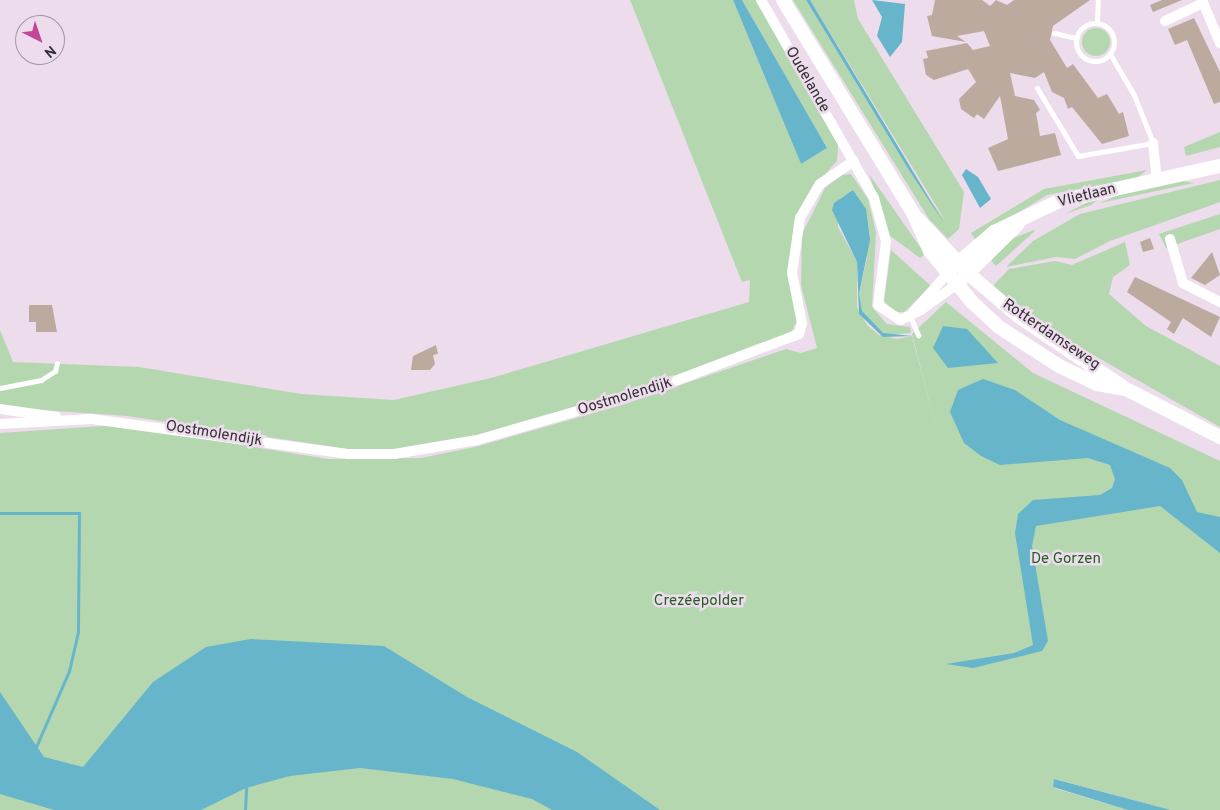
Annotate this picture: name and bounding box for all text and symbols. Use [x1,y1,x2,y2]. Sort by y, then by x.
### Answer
north arrow [15,15,65,65]
text: N [40,41,59,61]
street label: Oudelande [781,44,833,116]
street label: Vlietlaan [1056,180,1118,212]
street label: Rotterdamseweg [999,296,1103,374]
street label: Oostmolendijk [576,374,674,420]
street label: Oostmolendijk [164,417,264,451]
park label: De Gorzen [1031,551,1101,569]
park label: Crezéepolder [654,593,744,611]

